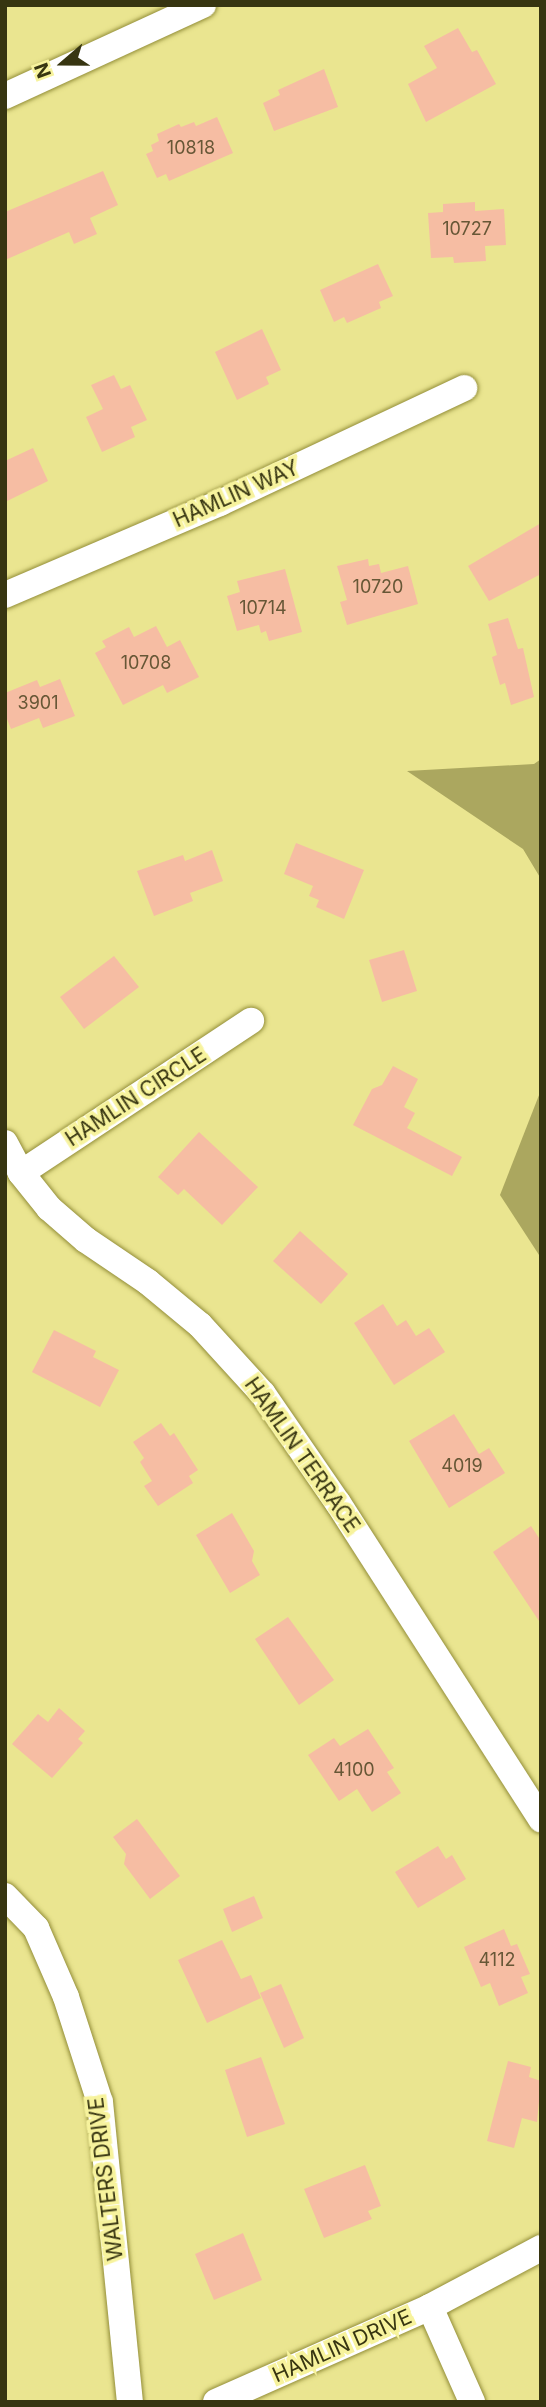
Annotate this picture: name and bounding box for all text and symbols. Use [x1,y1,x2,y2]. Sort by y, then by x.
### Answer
north arrow [28,28,98,98]
text: N [30,60,56,81]
house number: 10818 [167,137,215,159]
house number: 10727 [442,218,492,240]
street label: HAMLIN WAY [169,455,303,533]
house number: 10720 [353,576,403,598]
house number: 10714 [239,597,287,619]
house number: 10708 [121,652,171,674]
house number: 3901 [18,692,58,714]
street label: HAMLIN CIRCLE [61,1042,211,1152]
street label: HAMLIN TERRACE [239,1373,365,1537]
house number: 4019 [441,1455,483,1477]
house number: 4100 [333,1759,375,1781]
house number: 4112 [479,1949,515,1971]
street label: WALTERS DRIVE [83,2096,129,2262]
street label: HAMLIN DRIVE [268,2304,416,2388]

